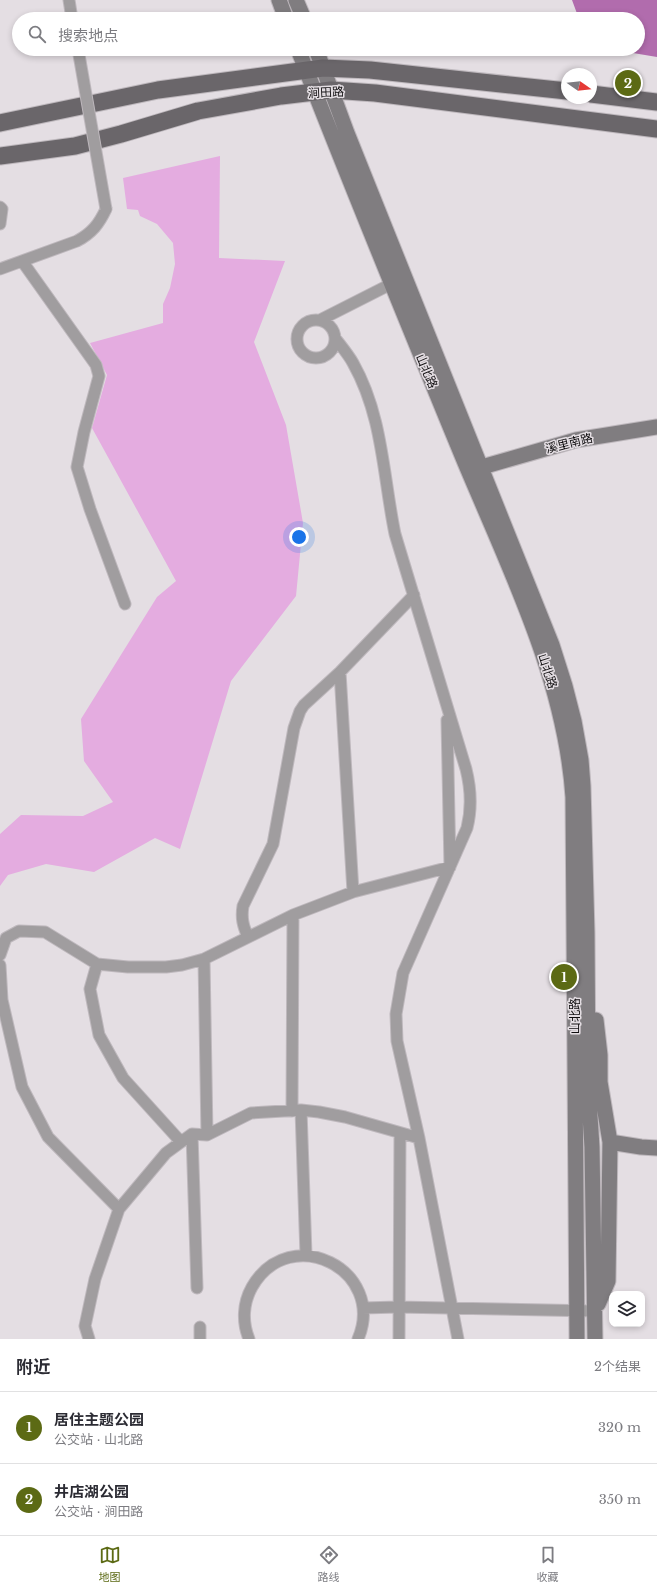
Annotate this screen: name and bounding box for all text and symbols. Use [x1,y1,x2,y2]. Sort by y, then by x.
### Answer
search box [12,12,645,56]
icon: search [26,23,48,45]
text: 搜索地点 [58,26,118,45]
north arrow [561,68,597,104]
pin: 2 [615,68,641,98]
street label: 涧田路 [308,84,344,100]
street label: 山北路 [413,351,441,391]
street label: 溪里南路 [544,430,594,456]
your location [289,527,309,547]
street label: 山北路 [535,652,561,690]
pin: 1 [551,962,577,992]
street label: 山北路 [567,998,582,1034]
map controls [609,1291,645,1327]
button: layers [609,1291,645,1327]
text: 附近 [16,1357,50,1378]
text: 2个结果 [594,1358,641,1375]
text: 居住主题公园 [54,1410,144,1429]
text: 1 [26,1419,32,1436]
text: 320 m [598,1419,641,1436]
text: 公交站 · 山北路 [54,1431,143,1448]
text: 井店湖公园 [54,1482,129,1501]
text: 2 [25,1491,33,1508]
text: 350 m [599,1491,641,1508]
text: 公交站 · 涧田路 [54,1503,143,1520]
tab: 地图 [99,1544,121,1584]
tab: 路线 [318,1544,340,1584]
tab: 收藏 [537,1544,559,1584]

